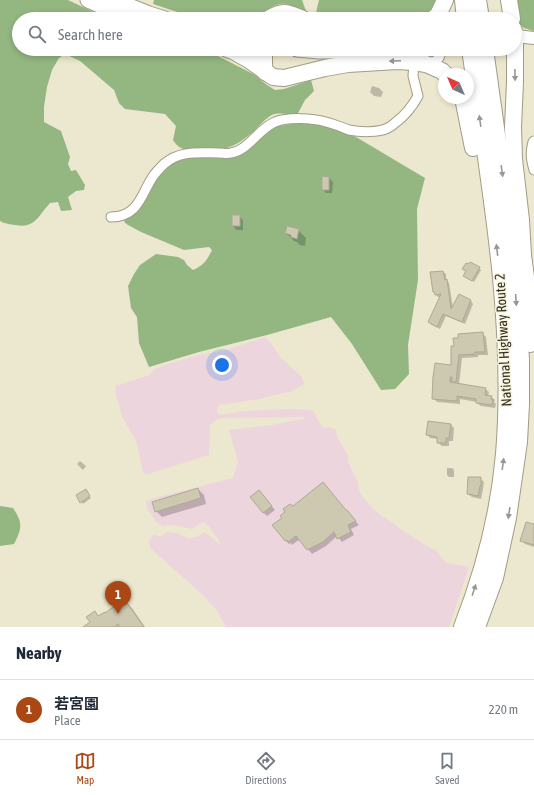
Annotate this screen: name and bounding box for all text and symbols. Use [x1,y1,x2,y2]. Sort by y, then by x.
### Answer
search box [12,12,522,56]
icon: search [26,23,48,45]
text: Search here [58,26,123,43]
one-way arrow [388,58,401,64]
north arrow [438,68,474,104]
one-way arrow [512,69,518,82]
one-way arrow [477,115,483,127]
one-way arrow [499,165,505,177]
one-way arrow [494,244,501,256]
street label: National Highway Route 2 [492,273,514,407]
one-way arrow [513,294,520,306]
your location [212,355,232,375]
one-way arrow [500,457,506,470]
one-way arrow [506,507,512,519]
pin: 1 [105,581,131,614]
one-way arrow [472,584,478,596]
text: Nearby [16,643,62,663]
text: 若宮園 [54,695,99,712]
text: 1 [26,702,32,717]
text: 220 m [489,702,518,717]
text: Place [54,713,81,728]
tab: Map [74,750,96,786]
tab: Directions [245,750,286,786]
tab: Saved [435,750,460,786]

